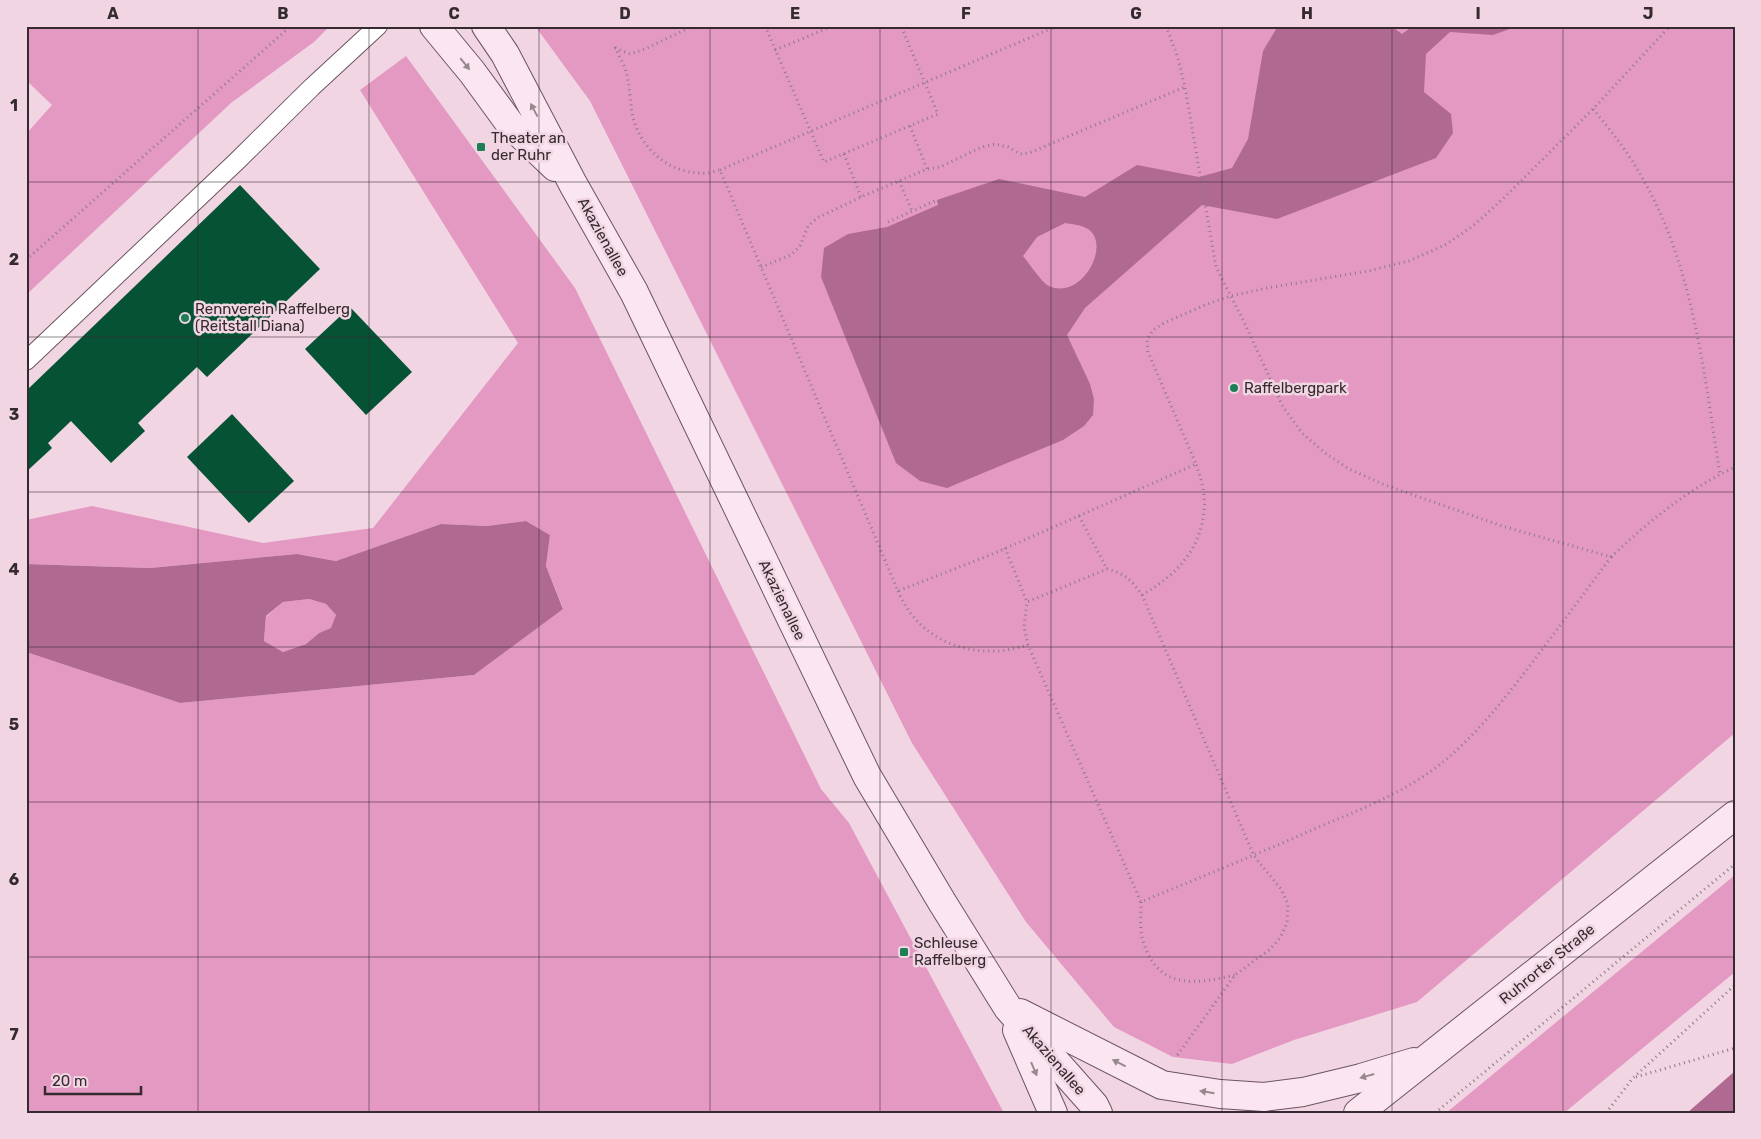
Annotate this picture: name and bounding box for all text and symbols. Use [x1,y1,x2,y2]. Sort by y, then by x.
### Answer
text: A [107,4,119,23]
text: B [277,4,289,23]
text: C [448,4,460,23]
text: D [619,4,631,23]
text: E [790,4,800,23]
text: F [961,4,971,23]
text: G [1130,4,1142,23]
text: H [1301,4,1313,23]
text: I [1475,4,1481,23]
text: J [1643,4,1653,23]
one-way arrow [460,57,471,70]
text: 1 [10,96,18,115]
one-way arrow [530,102,538,117]
place label: Theater an der Ruhr [491,129,566,164]
marker: Theater an der Ruhr [475,141,487,153]
street label: Akazienallee [574,195,632,279]
text: 2 [9,250,19,269]
place label: Rennverein Raffelberg (Reitstall Diana) [195,300,350,335]
marker: Rennverein Raffelberg (Reitstall Diana) [179,312,191,324]
place label: Raffelbergpark [1244,379,1347,397]
marker: Raffelbergpark [1228,382,1240,394]
text: 3 [9,405,19,424]
street label: Akazienallee [755,557,809,643]
text: 4 [9,560,20,579]
text: 5 [9,715,19,734]
text: 6 [9,870,19,889]
street label: Ruhrorter Straße [1496,920,1598,1008]
place label: Schleuse Raffelberg [914,934,986,969]
marker: Schleuse Raffelberg [898,946,910,958]
street label: Akazienallee [1019,1021,1089,1099]
text: 7 [9,1025,19,1044]
one-way arrow [1112,1059,1126,1067]
one-way arrow [1030,1062,1038,1076]
scale bar [45,1064,141,1096]
text: 20 m [52,1072,87,1090]
one-way arrow [1359,1072,1374,1080]
one-way arrow [1199,1088,1215,1096]

